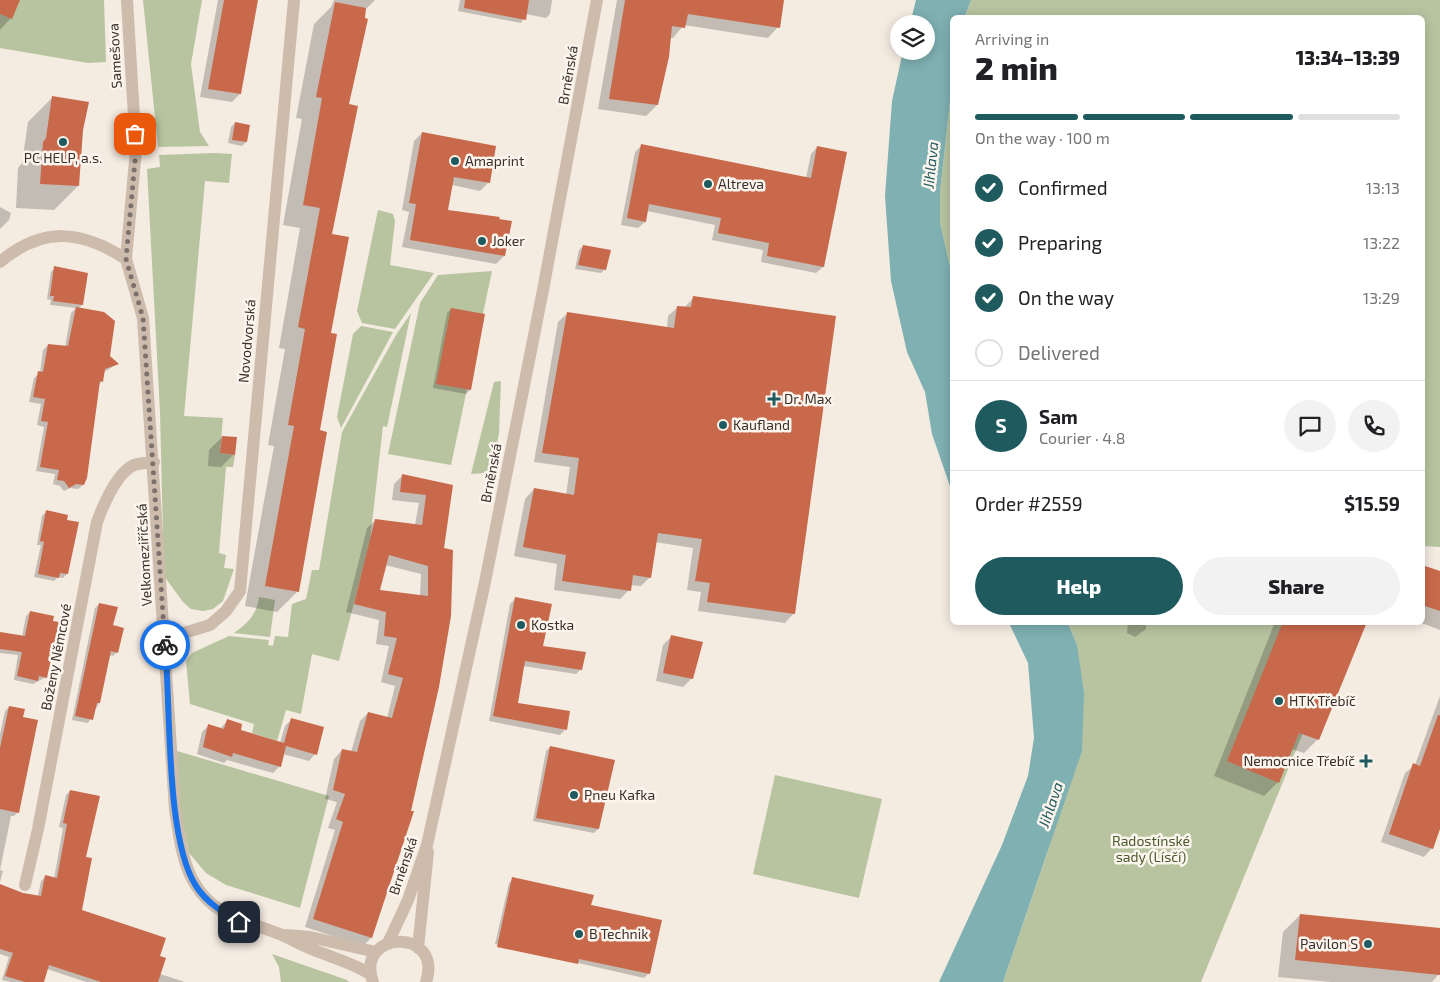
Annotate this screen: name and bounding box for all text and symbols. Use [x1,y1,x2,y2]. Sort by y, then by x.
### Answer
map controls [890,15,935,60]
button: layers [890,15,935,60]
street label: Samešova [104,23,125,89]
text: Arriving in [975,29,1049,48]
street label: Brněnská [554,44,581,106]
text: 13:34–13:39 [1296,46,1400,69]
text: 2 min [975,48,1058,86]
pin [114,113,156,155]
icon: bag [121,120,149,148]
text: On the way · 100 m [975,128,1110,147]
marker: PC HELP, a.s. [57,136,69,148]
water label: Jihlava [918,141,941,190]
place label: PC HELP, a.s. [24,149,102,166]
place label: Amaprint [465,152,524,169]
marker: Amaprint [449,155,461,167]
icon: check [975,174,1003,202]
place label: Altreva [718,175,764,192]
text: Confirmed [1018,176,1108,199]
marker: Altreva [702,178,714,190]
text: 13:13 [1366,178,1400,197]
icon: check [975,229,1003,257]
text: Preparing [1018,231,1102,254]
place label: Joker [492,232,525,249]
text: 13:22 [1363,233,1400,252]
marker: Joker [476,235,488,247]
icon: check [975,284,1003,312]
text: On the way [1018,286,1114,309]
text: 13:29 [1363,288,1400,307]
street label: Novodvorská [234,298,259,383]
text: Delivered [1018,341,1100,364]
place label: Dr. Max [784,390,832,407]
marker: Dr. Max [768,393,780,405]
button: chat [1284,400,1336,452]
button: phone [1348,400,1400,452]
text: Sam [1039,405,1078,428]
text: S [995,414,1007,437]
place label: Kaufland [733,416,790,433]
marker: Kaufland [717,419,729,431]
text: Courier · 4.8 [1039,428,1126,447]
street label: Brněnská [476,442,505,504]
text: Order #2559 [975,492,1083,515]
text: $15.59 [1344,492,1400,515]
street label: Velkomeziříčská [132,503,155,607]
button: Help [975,557,1183,615]
button: Share [1193,557,1400,615]
street label: Boženy Němcové [37,602,74,712]
place label: Kostka [531,616,574,633]
marker: Kostka [515,619,527,631]
courier [140,620,190,670]
icon: bike [151,631,179,659]
place label: HTK Třebíč [1289,692,1356,709]
marker: HTK Třebíč [1273,695,1285,707]
place label: Nemocnice Třebíč [1243,752,1355,769]
marker: Nemocnice Třebíč [1359,754,1373,768]
water label: Jihlava [1034,780,1066,831]
place label: Pneu Kafka [584,786,655,803]
marker: Pneu Kafka [568,789,580,801]
park label: Radostínské sady (Lísčí) [1112,832,1190,865]
street label: Brněnská [385,835,420,897]
pin [218,901,260,943]
icon: home [225,908,253,936]
place label: B Technik [589,925,648,942]
marker: B Technik [573,928,585,940]
place label: Pavilon S [1300,935,1358,952]
marker: Pavilon S [1362,938,1374,950]

